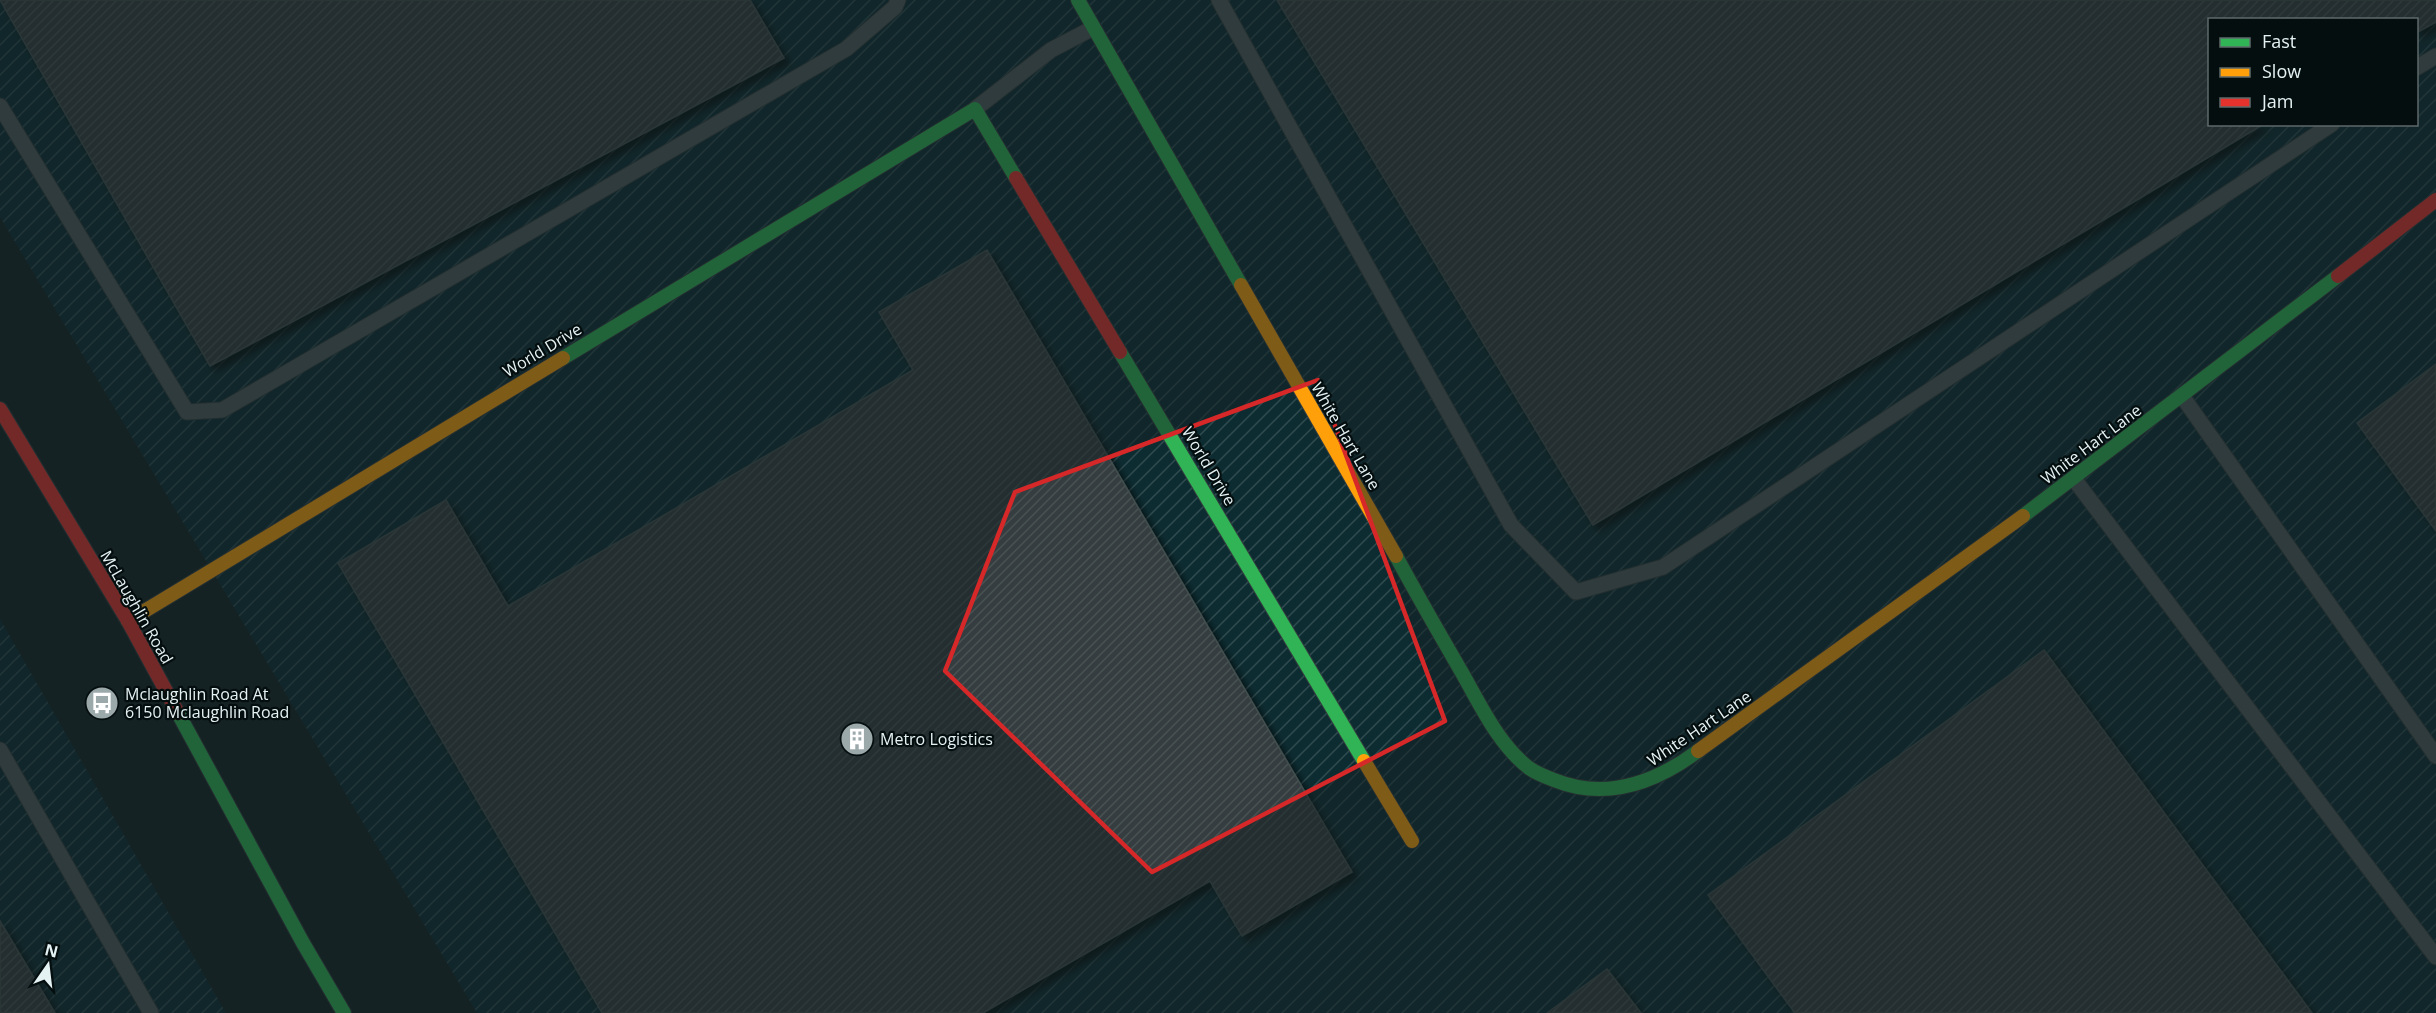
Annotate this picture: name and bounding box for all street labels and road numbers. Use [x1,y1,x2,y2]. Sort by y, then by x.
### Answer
street label: World Drive [499,318,585,382]
street label: White Hart Lane [1306,378,1386,494]
street label: White Hart Lane [2036,399,2146,489]
street label: World Drive [1177,423,1241,509]
street label: McLaughlin Road [96,546,178,668]
street label: White Hart Lane [1643,685,1755,771]

